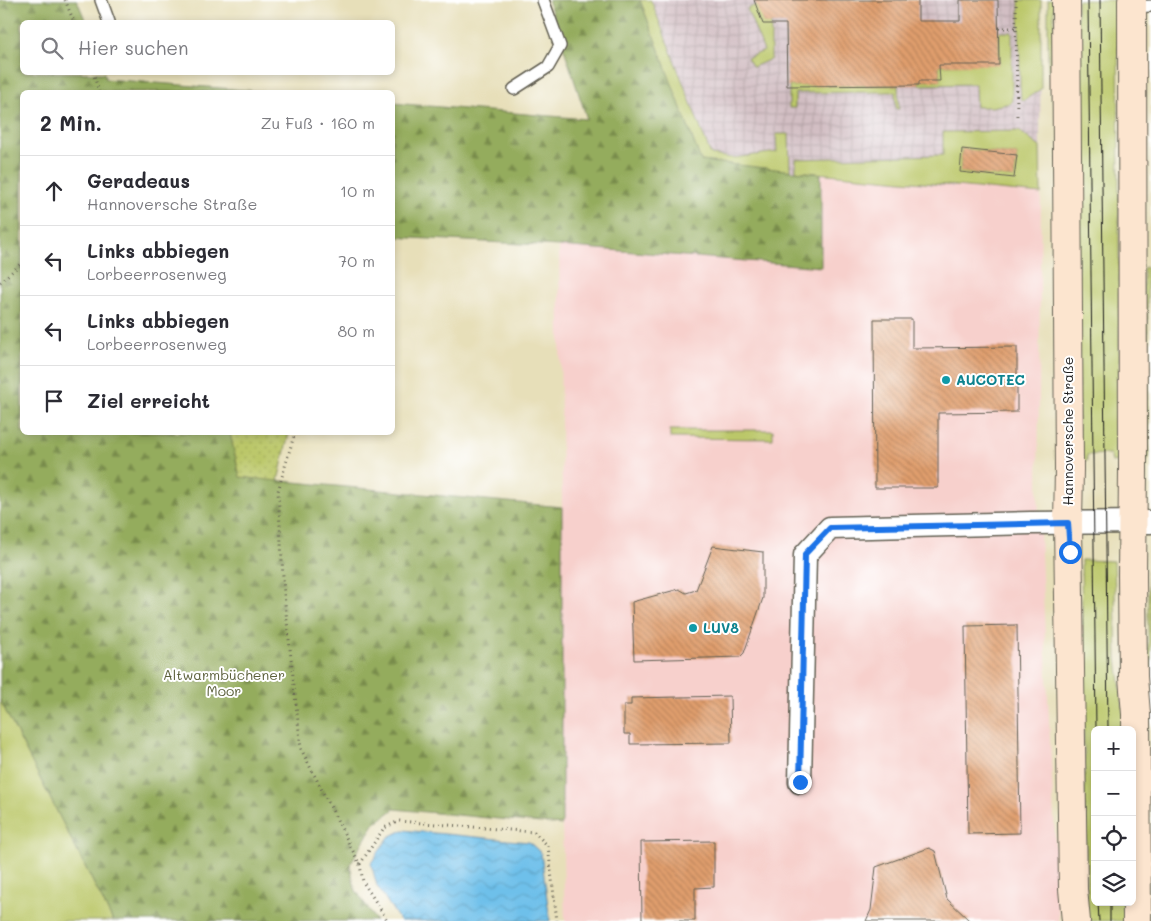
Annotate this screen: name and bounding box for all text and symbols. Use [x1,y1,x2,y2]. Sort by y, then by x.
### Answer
search box [20,20,395,75]
icon: search [38,34,66,62]
text: Hier suchen [78,35,189,60]
text: 2 Min. [40,109,102,136]
text: Zu Fuß · 160 m [261,112,375,133]
text: Geradeaus [87,168,190,193]
icon: ahead [40,177,68,205]
text: 10 m [340,180,375,201]
text: Hannoversche Straße [87,193,257,214]
text: Links abbiegen [87,238,229,263]
icon: left [40,247,68,275]
text: 70 m [338,250,375,271]
text: Lorbeerrosenweg [87,263,227,284]
text: Links abbiegen [87,308,229,333]
icon: left [40,317,68,345]
text: 80 m [338,320,375,341]
text: Lorbeerrosenweg [87,333,227,354]
street label: Hannoversche Straße [1058,356,1077,506]
place label: AUCOTEC [956,370,1025,389]
marker: AUCOTEC [940,374,952,386]
icon: arrive [40,387,68,415]
text: Ziel erreicht [87,388,210,413]
route start [1059,541,1082,564]
place label: LUV8 [703,618,739,637]
marker: LUV8 [687,622,699,634]
park label: Altwarmbüchener Moor [163,665,285,700]
map controls [1091,726,1136,906]
button: + [1091,726,1136,771]
route end [789,771,812,794]
button: − [1091,771,1136,816]
button: locate [1091,816,1136,861]
button: layers [1091,861,1136,906]

